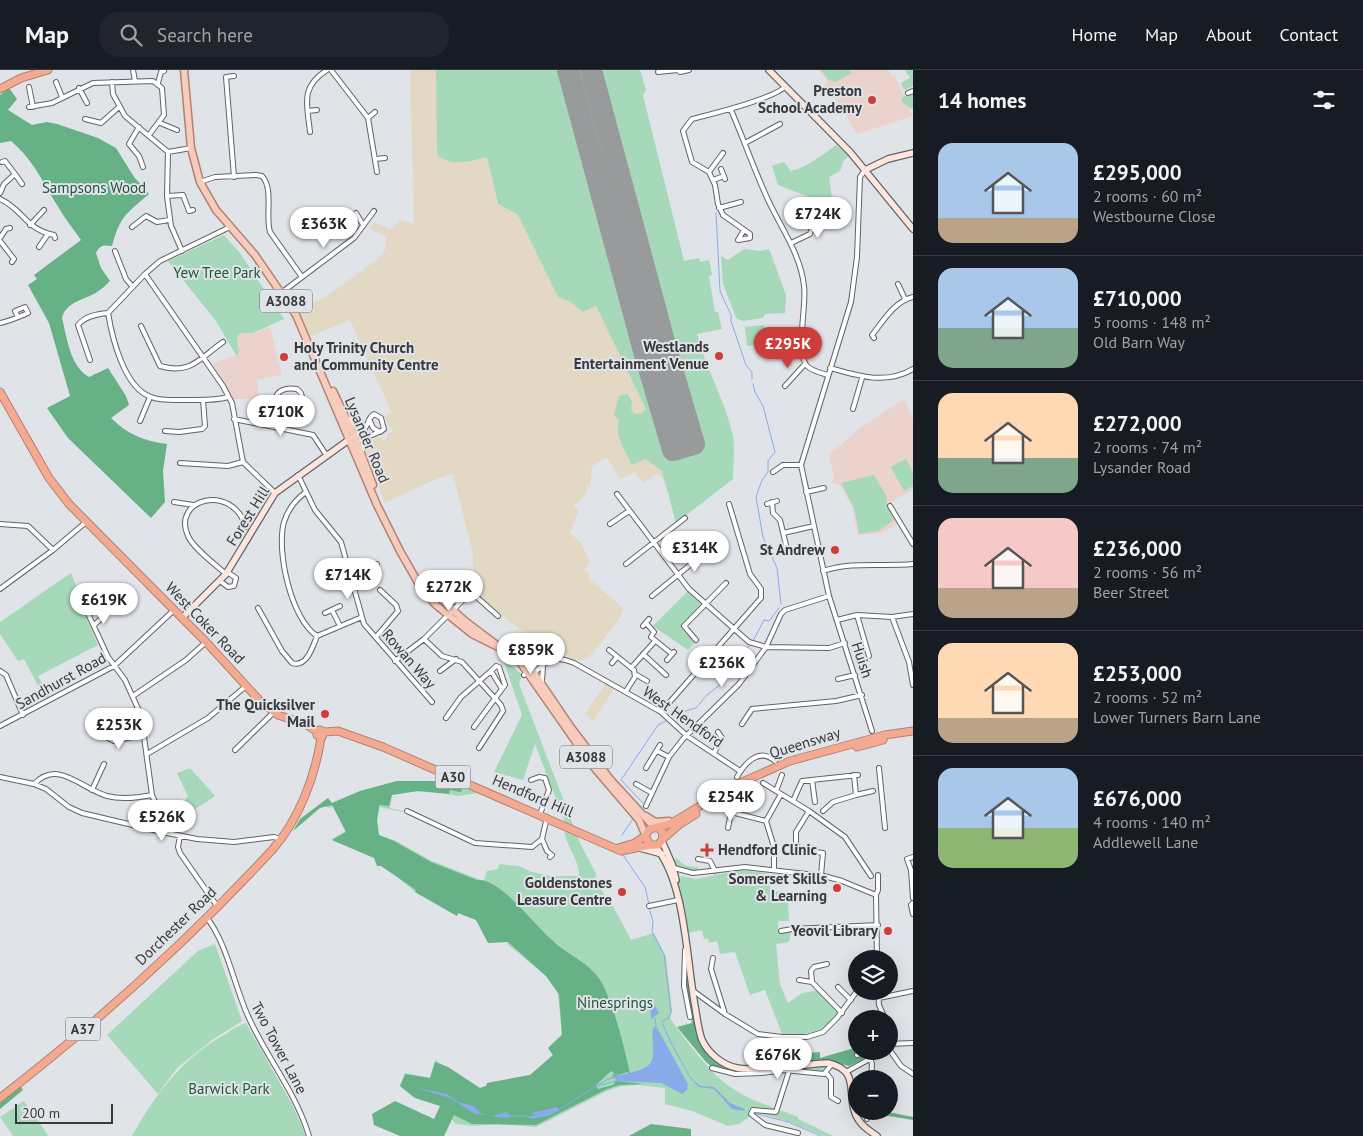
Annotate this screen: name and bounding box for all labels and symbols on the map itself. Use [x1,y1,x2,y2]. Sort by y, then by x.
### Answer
place label: Preston School Academy [758,81,863,117]
marker: Preston School Academy [866,94,878,106]
park label: Sampsons Wood [42,178,146,197]
pin: £724K [783,196,853,239]
pin: £363K [289,206,359,249]
park label: Yew Tree Park [173,263,261,282]
road number: A3088 [260,290,312,312]
pin: £295K [753,326,823,369]
place label: Westlands Entertainment Venue [574,337,709,373]
place label: Holy Trinity Church and Community Centre [294,338,439,374]
marker: Westlands Entertainment Venue [713,350,725,362]
marker: Holy Trinity Church and Community Centre [278,351,290,363]
pin: £710K [246,394,316,437]
street label: Lysander Road [341,394,394,486]
street label: Forest Hill [222,482,274,549]
pin: £314K [660,530,730,573]
place label: St Andrew [760,540,825,559]
marker: St Andrew [829,544,841,556]
pin: £714K [313,558,383,600]
pin: £272K [414,570,484,612]
street label: West Coker Road [162,578,249,668]
pin: £619K [69,582,139,625]
street label: Rowan Way [378,625,440,692]
pin: £859K [496,632,566,675]
street label: Huish [848,639,877,680]
pin: £236K [687,646,757,688]
street label: Sandhurst Road [12,648,109,713]
street label: West Hendford [639,682,727,752]
place label: The Quicksilver Mail [216,695,316,731]
pin: £253K [84,708,154,750]
marker: The Quicksilver Mail [319,708,331,720]
street label: Queensway [767,723,843,762]
road number: A3088 [560,746,612,769]
road number: A30 [436,766,470,789]
street label: Hendford Hill [490,770,577,821]
pin: £254K [696,780,766,822]
pin: £526K [127,800,197,842]
place label: Hendford Clinic [718,840,817,859]
marker: Hendford Clinic [700,843,714,857]
place label: Somerset Skills & Learning [729,869,827,905]
place label: Goldenstones Leasure Centre [517,873,612,909]
street label: Dorchester Road [131,882,220,969]
marker: Somerset Skills & Learning [831,882,843,894]
marker: Goldenstones Leasure Centre [616,886,628,898]
place label: Yeovil Library [790,921,879,940]
marker: Yeovil Library [882,925,894,937]
park label: Ninesprings [577,993,653,1012]
street label: Two Tower Lane [247,999,312,1097]
road number: A37 [66,1018,100,1041]
pin: £676K [743,1038,813,1080]
park label: Barwick Park [188,1079,271,1098]
scale bar [15,1101,112,1124]

